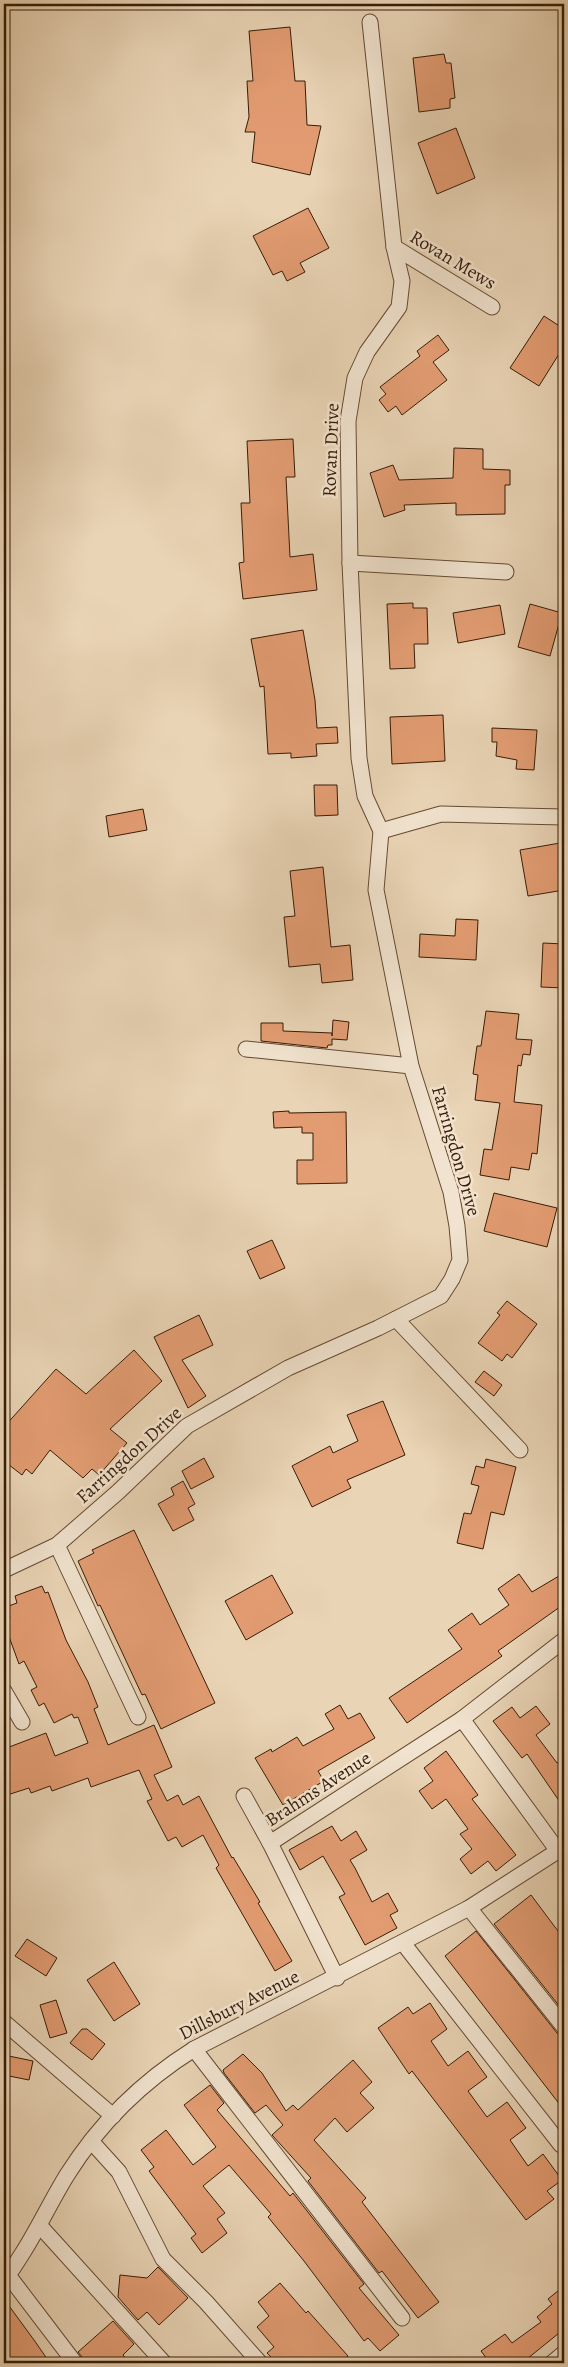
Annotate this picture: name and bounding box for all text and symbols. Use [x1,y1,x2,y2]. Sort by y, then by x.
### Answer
street label: Rovan Mews [405,224,501,296]
street label: Rovan Drive [316,403,346,497]
street label: Farringdon Drive [425,1083,487,1219]
street label: Farringdon Drive [70,1400,188,1510]
street label: Brahms Avenue [260,1745,376,1833]
street label: Dillsbury Avenue [174,1963,304,2047]

